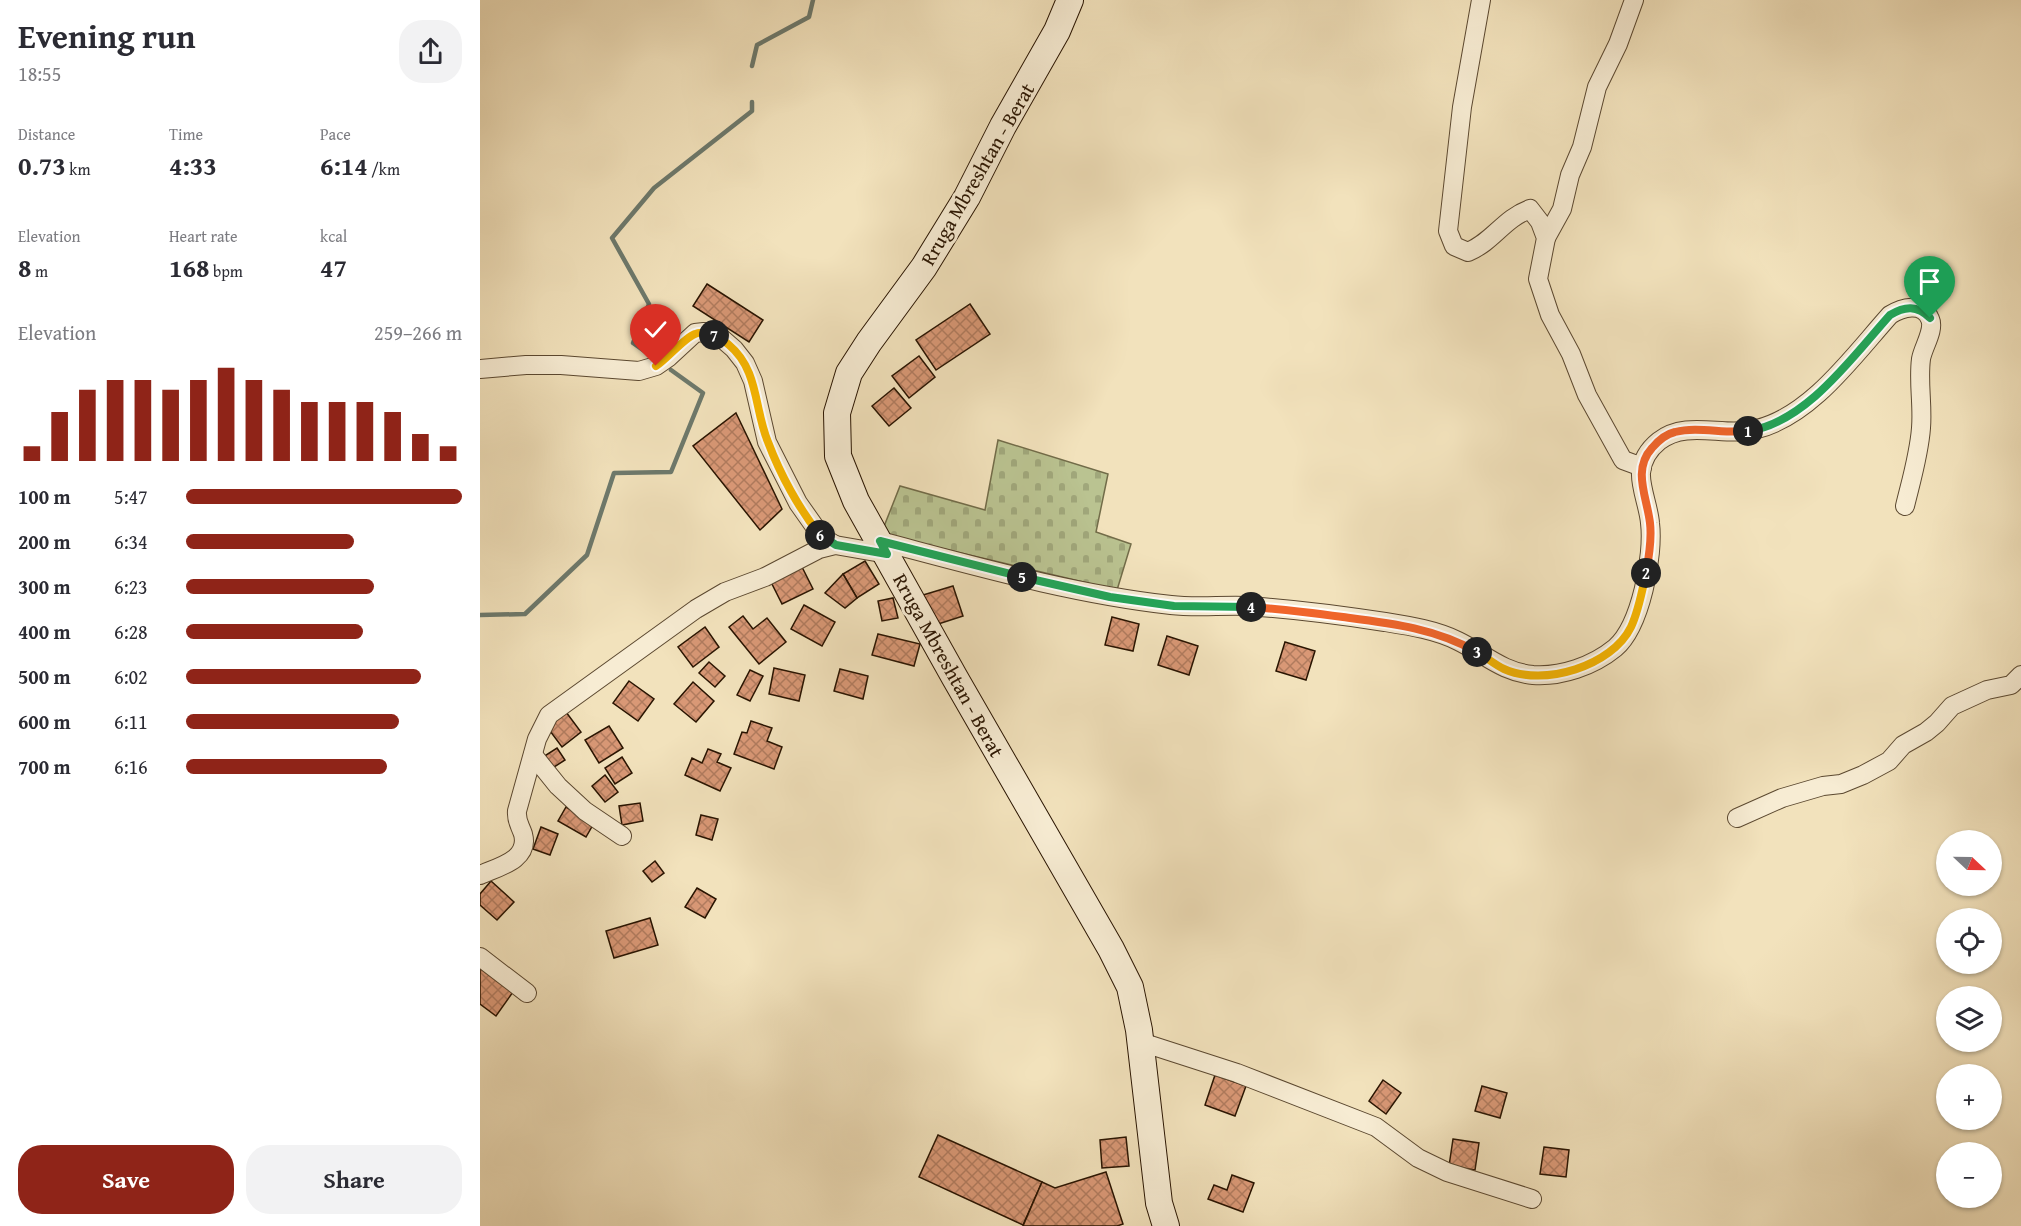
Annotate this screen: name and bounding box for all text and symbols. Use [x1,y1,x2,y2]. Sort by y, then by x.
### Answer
text: Evening run [18,12,195,60]
button: share [399,20,462,83]
text: 18:55 [18,59,61,88]
street label: Rruga Mbreshtan - Berat [913,77,1041,271]
text: Distance [18,122,75,146]
text: Time [169,122,203,146]
text: Pace [320,122,351,146]
text: 0.73 [18,146,66,185]
text: 4:33 [169,146,217,185]
text: 6:14 [320,146,368,185]
text: km [66,157,90,181]
text: /km [368,157,400,181]
text: Elevation [18,224,81,248]
text: Heart rate [169,224,238,248]
text: kcal [320,224,347,248]
text: 8 [18,248,31,287]
text: 168 [169,248,209,287]
text: 47 [320,248,347,287]
pin [1904,256,1955,318]
text: m [31,259,48,283]
text: bpm [209,259,243,283]
icon: arrive [1913,265,1946,298]
pin [630,304,681,366]
icon: check [639,313,672,346]
text: Elevation [18,318,96,347]
text: 259–266 m [374,318,462,347]
pin: 7 [699,320,729,350]
text: 7 [710,323,718,347]
pin: 1 [1733,416,1763,446]
text: 1 [1744,419,1752,443]
text: 100 m [18,482,71,511]
text: 5:47 [114,482,148,511]
pin: 6 [805,520,835,550]
text: 6 [816,523,824,547]
text: 200 m [18,527,71,556]
text: 6:34 [114,527,148,556]
pin: 2 [1631,558,1661,588]
text: 2 [1642,561,1650,585]
pin: 5 [1007,562,1037,592]
text: 5 [1018,565,1026,589]
street label: Rruga Mbreshtan - Berat [886,568,1012,762]
text: 300 m [18,572,71,601]
text: 6:23 [114,572,148,601]
pin: 4 [1236,592,1266,622]
text: 4 [1247,595,1255,619]
text: 400 m [18,617,71,646]
text: 6:28 [114,617,148,646]
pin: 3 [1462,637,1492,667]
text: 3 [1473,640,1481,664]
text: 500 m [18,662,71,691]
text: 6:02 [114,662,148,691]
text: 600 m [18,707,71,736]
text: 6:11 [114,707,148,736]
text: 700 m [18,752,71,781]
text: 6:16 [114,752,148,781]
north arrow [1936,830,2002,896]
map controls [1936,830,2002,1208]
button: locate [1936,908,2002,974]
button: layers [1936,986,2002,1052]
button: + [1936,1064,2002,1130]
button: − [1936,1142,2002,1208]
button: Save [18,1145,234,1214]
button: Share [246,1145,462,1214]

